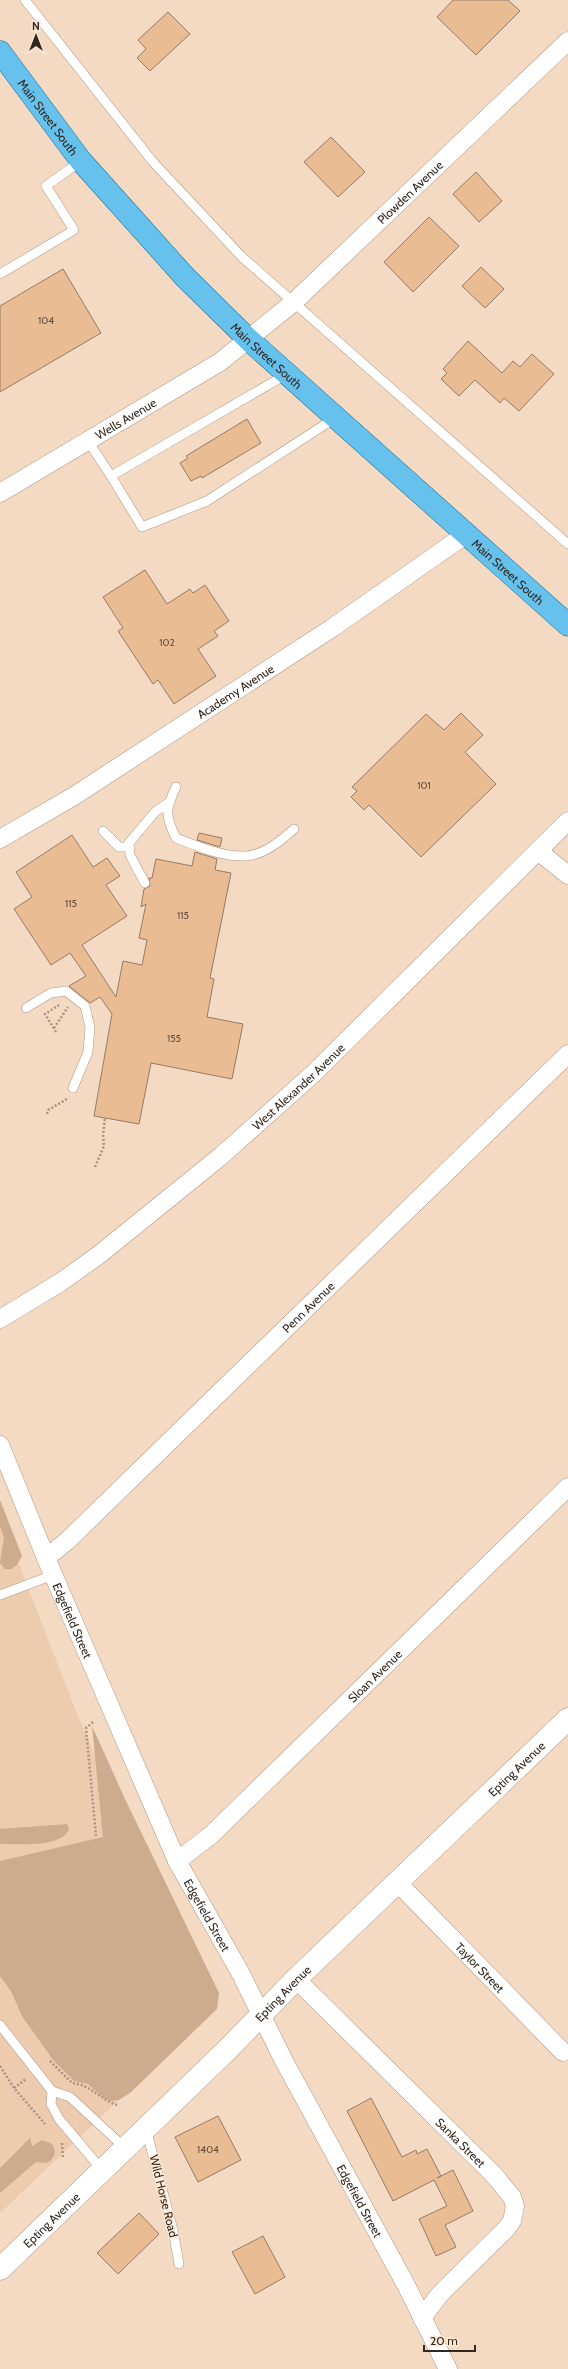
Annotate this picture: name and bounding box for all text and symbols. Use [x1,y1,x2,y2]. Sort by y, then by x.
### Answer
north arrow [16,16,56,56]
text: N [32,19,40,33]
street label: Main Street South [15,76,82,158]
street label: Plowden Avenue [374,157,446,227]
house number: 104 [38,314,54,327]
street label: Main Street South [228,319,306,392]
street label: Wells Avenue [92,394,159,442]
street label: Main Street South [469,536,547,608]
house number: 102 [159,636,175,649]
street label: Academy Avenue [194,661,276,721]
house number: 101 [417,779,431,792]
house number: 115 [65,897,77,910]
house number: 115 [177,909,189,922]
house number: 155 [167,1032,181,1045]
street label: West Alexander Avenue [249,1040,347,1133]
street label: Penn Avenue [279,1278,337,1336]
street label: Edgefield Street [50,1580,96,1661]
street label: Sloan Avenue [344,1646,405,1705]
street label: Epting Avenue [485,1738,548,1799]
street label: Edgefield Street [181,1876,234,1954]
street label: Taylor Street [452,1939,508,1995]
street label: Epting Avenue [252,1962,314,2024]
street label: Sanka Street [433,2114,489,2170]
house number: 1404 [197,2143,219,2156]
street label: Wild Horse Road [146,2153,182,2239]
street label: Edgefield Street [334,2161,386,2240]
street label: Epting Avenue [20,2189,83,2251]
scale bar [424,2327,475,2353]
text: 20 m [430,2333,458,2348]

